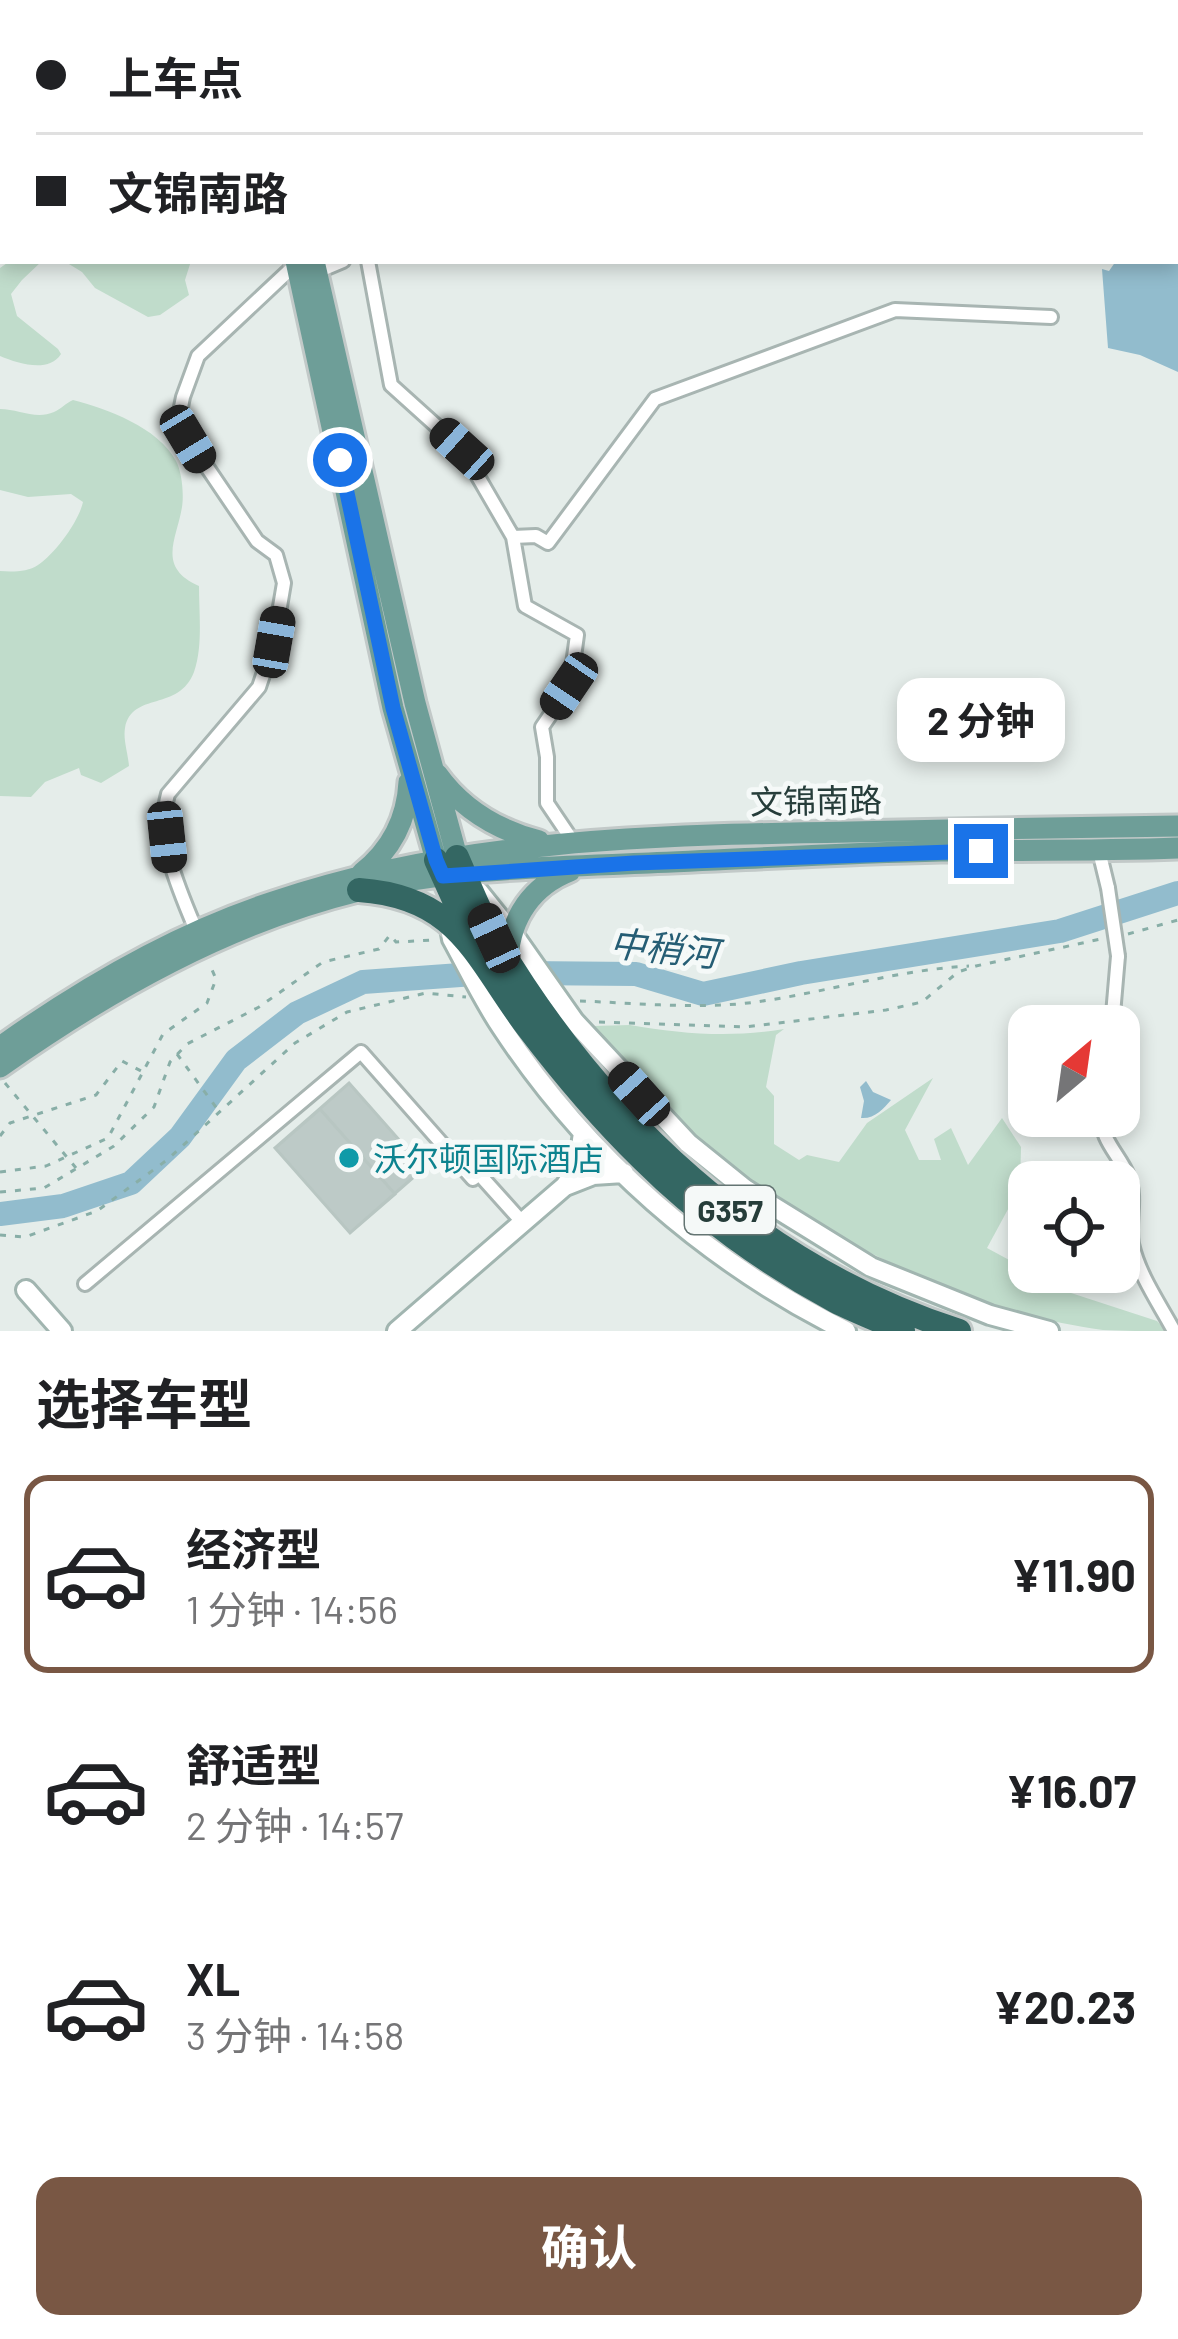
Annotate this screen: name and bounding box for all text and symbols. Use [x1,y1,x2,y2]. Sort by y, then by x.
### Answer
text: 上车点 [108,50,243,104]
text: 文锦南路 [108,165,288,219]
car [154,399,222,479]
car [423,412,501,486]
route start [313,433,367,487]
car [250,603,298,681]
car [534,646,604,726]
callout: 2 分钟 [897,677,1065,761]
text: 2 分钟 [927,696,1035,743]
street label: 文锦南路 [750,779,882,821]
car [145,799,189,875]
route end [954,824,1008,878]
car [462,898,526,978]
water label: 中稍河 [608,920,726,975]
north arrow [1008,1005,1140,1137]
map controls [1008,1005,1140,1293]
car [602,1055,676,1133]
place label: 沃尔顿国际酒店 [373,1138,604,1178]
marker: 沃尔顿国际酒店 [336,1145,362,1171]
button: locate [1008,1161,1140,1293]
road number: G357 [685,1186,775,1234]
text: 选择车型 [36,1370,252,1435]
icon: car [42,1520,150,1628]
text: 经济型 [186,1521,321,1575]
text: ¥11.90 [1011,1547,1136,1601]
text: 1 分钟 · 14:56 [186,1585,398,1632]
icon: car [42,1736,150,1844]
text: 舒适型 [186,1737,321,1791]
text: ¥16.07 [1006,1763,1136,1817]
text: 2 分钟 · 14:57 [186,1801,403,1848]
text: XL [186,1951,240,2005]
icon: car [42,1952,150,2060]
text: ¥20.23 [993,1979,1136,2033]
text: 3 分钟 · 14:58 [186,2011,404,2058]
button: 确认 [36,2177,1142,2315]

